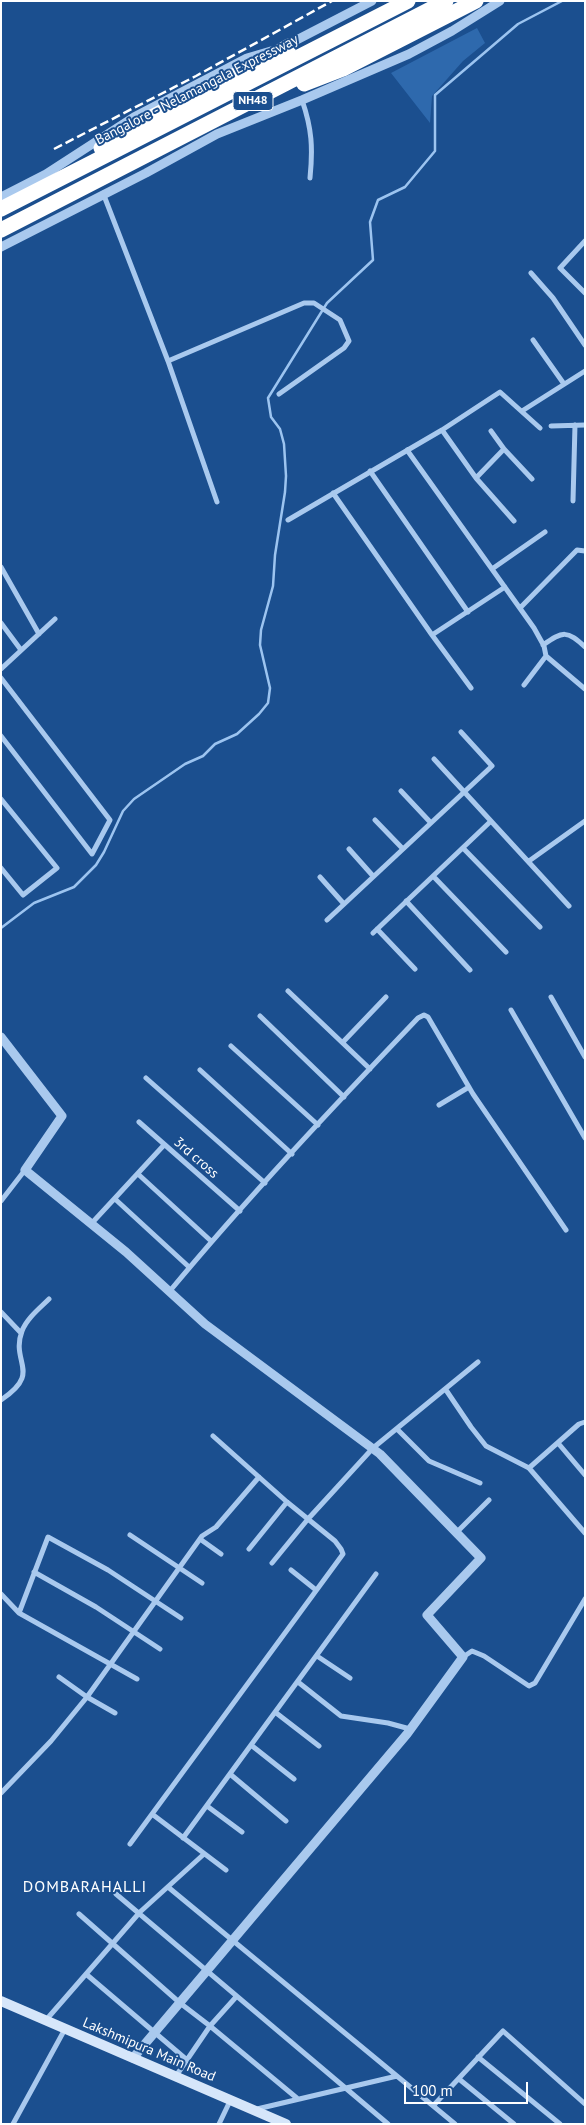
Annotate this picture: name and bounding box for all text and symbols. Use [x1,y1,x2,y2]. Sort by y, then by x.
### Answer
street label: Bangalore - Nelamangala Expressway [93,31,301,149]
road number: NH48 [233,92,273,110]
street label: 3rd cross [170,1134,222,1182]
district label: DOMBARAHALLI [21,1877,149,1897]
street label: Lakshmipura Main Road [80,2014,218,2086]
scale bar [406,2072,530,2104]
text: 100 m [412,2081,453,2100]

